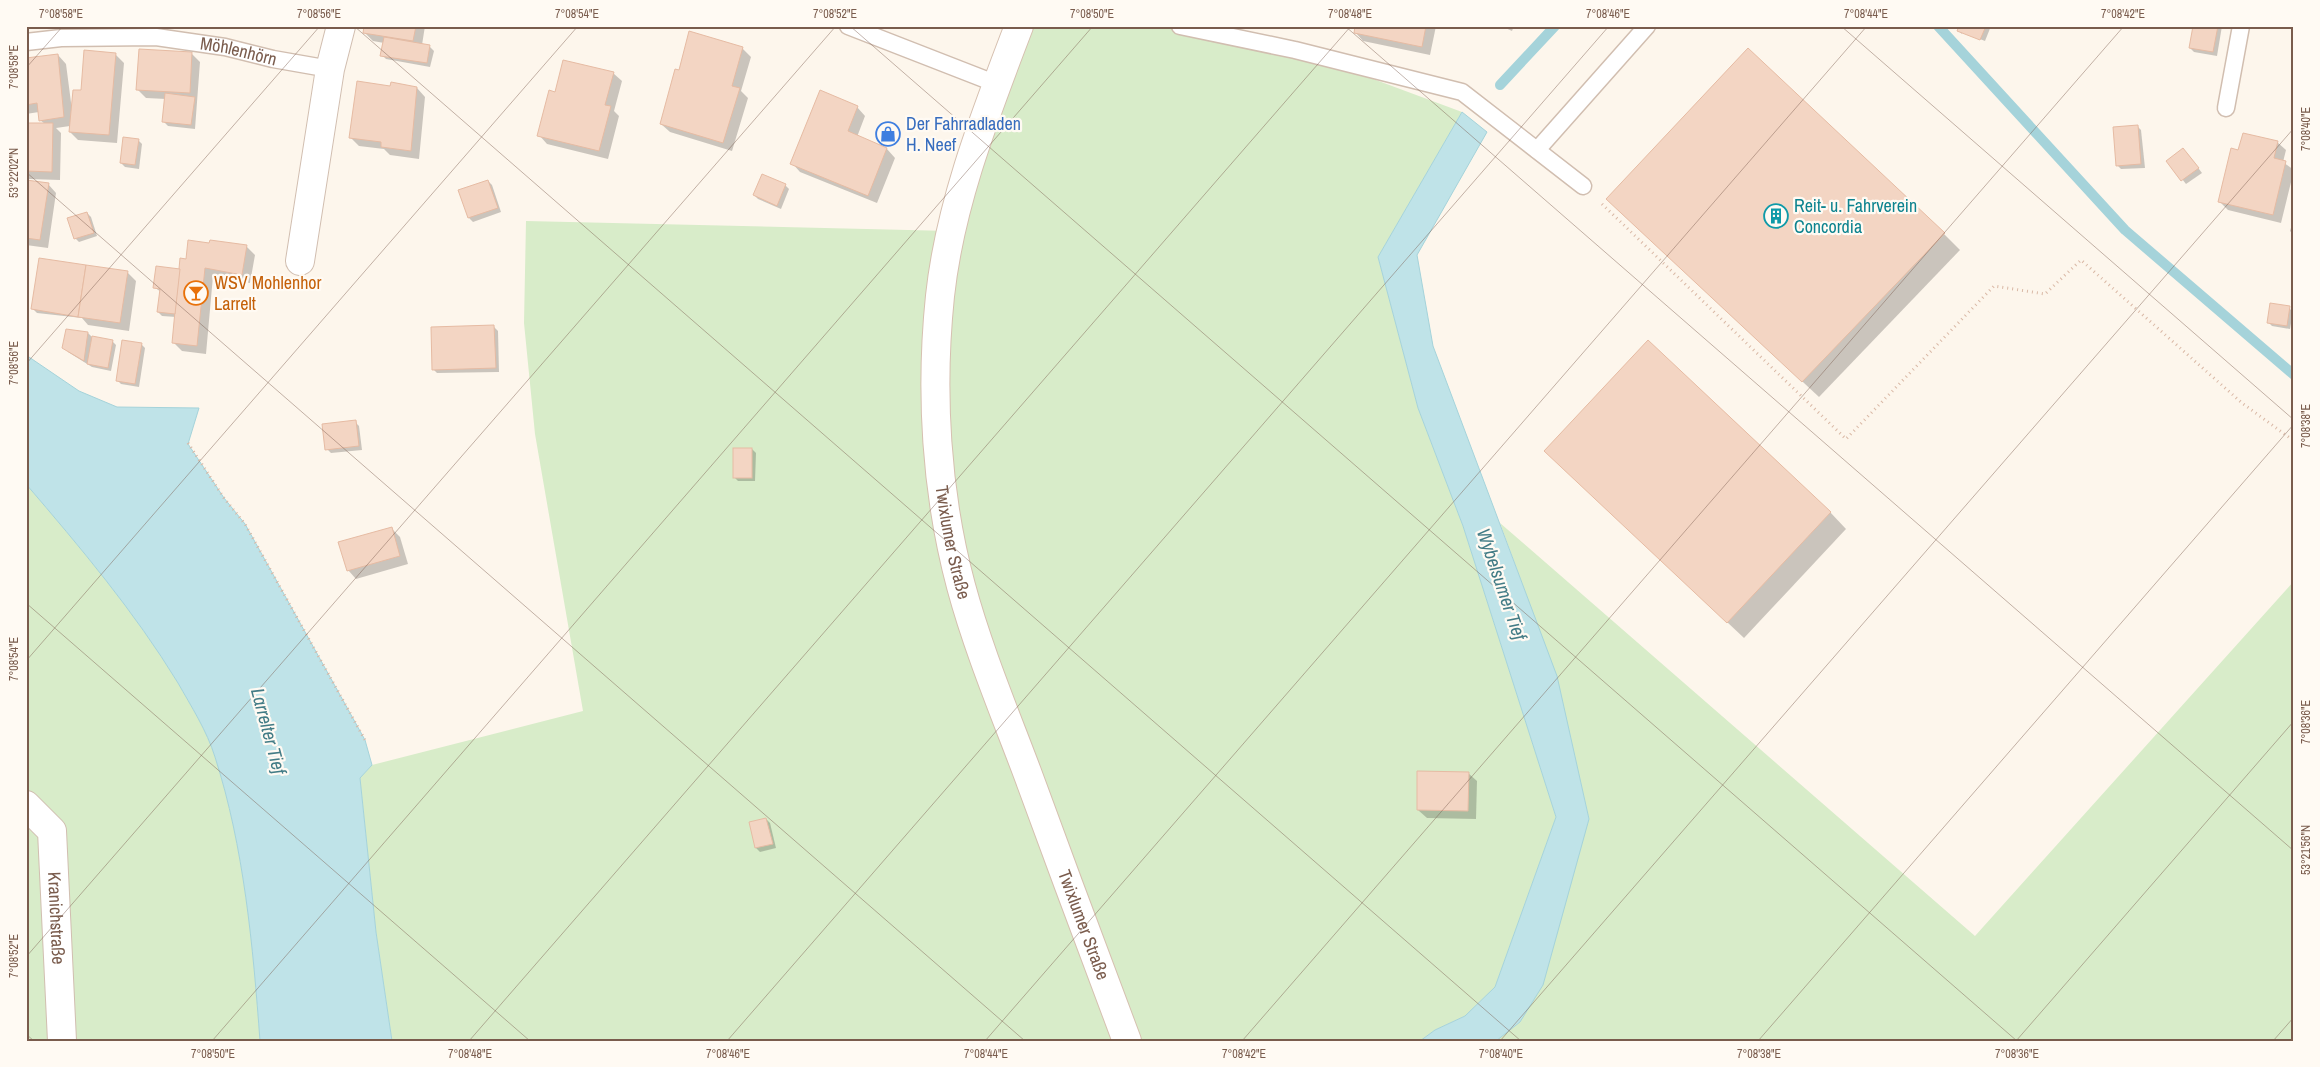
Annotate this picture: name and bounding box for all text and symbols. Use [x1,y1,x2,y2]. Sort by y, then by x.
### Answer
text: 7°08'58"E [39,6,83,22]
text: 7°08'56"E [297,6,341,22]
text: 7°08'54"E [555,6,599,22]
text: 7°08'52"E [813,6,857,22]
text: 7°08'50"E [1070,6,1114,22]
text: 7°08'48"E [1328,6,1372,22]
text: 7°08'46"E [1586,6,1630,22]
text: 7°08'44"E [1844,6,1888,22]
text: 7°08'42"E [2101,6,2145,22]
street label: Möhlenhörn [199,31,280,72]
text: 7°08'58"E [6,45,22,89]
text: 7°08'40"E [2298,107,2314,151]
place label: Der Fahrradladen H. Neef [906,111,1021,157]
shop icon: Der Fahrradladen H. Neef [875,121,901,147]
text: 53°22'02"N [6,148,22,198]
place label: Reit- u. Fahrverein Concordia [1794,193,1917,239]
building icon: Reit- u. Fahrverein Concordia [1763,203,1789,229]
place label: WSV Mohlenhor Larrelt [214,270,322,316]
bar icon: WSV Mohlenhor Larrelt [183,280,209,306]
text: 7°08'56"E [6,341,22,385]
text: 7°08'38"E [2298,404,2314,448]
street label: Twixlumer Straße [930,484,977,602]
water label: Wybelsumer Tief [1471,525,1534,645]
text: 7°08'54"E [6,637,22,681]
water label: Larrelter Tief [245,685,293,779]
text: 7°08'36"E [2298,700,2314,744]
text: 53°21'56"N [2298,825,2314,875]
street label: Twixlumer Straße [1052,866,1116,983]
street label: Kranichstraße [42,871,71,965]
text: 7°08'52"E [6,934,22,978]
text: 7°08'50"E [191,1046,235,1062]
text: 7°08'48"E [448,1046,492,1062]
text: 7°08'46"E [706,1046,750,1062]
text: 7°08'44"E [964,1046,1008,1062]
text: 7°08'42"E [1222,1046,1266,1062]
text: 7°08'40"E [1479,1046,1523,1062]
text: 7°08'38"E [1737,1046,1781,1062]
text: 7°08'36"E [1995,1046,2039,1062]

